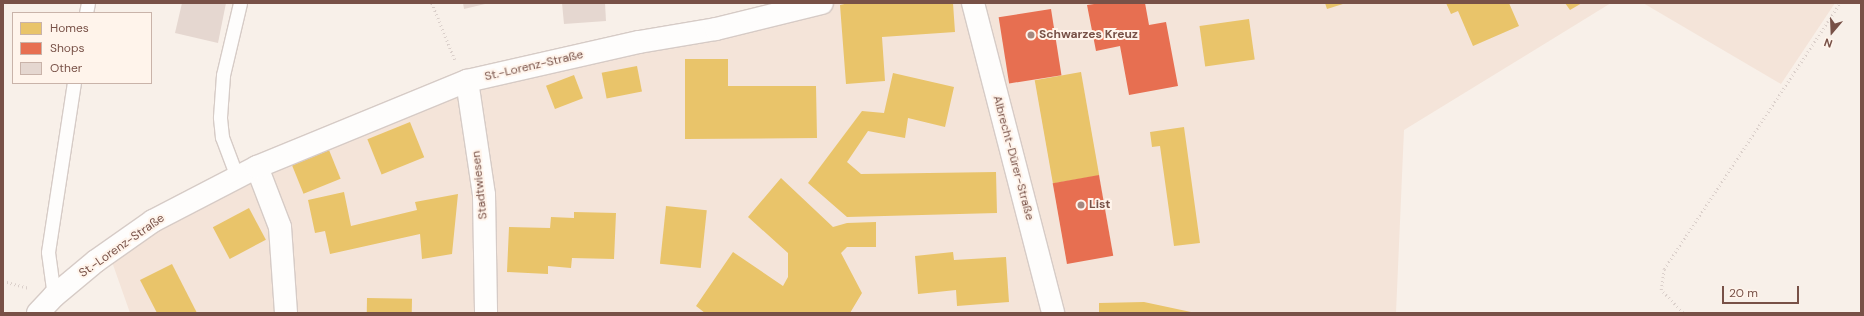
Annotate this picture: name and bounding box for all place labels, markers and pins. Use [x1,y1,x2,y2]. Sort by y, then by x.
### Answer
place label: Schwarzes Kreuz [1039,28,1138,42]
marker: Schwarzes Kreuz [1026,30,1036,40]
place label: List [1089,198,1110,212]
marker: List [1076,200,1086,210]

